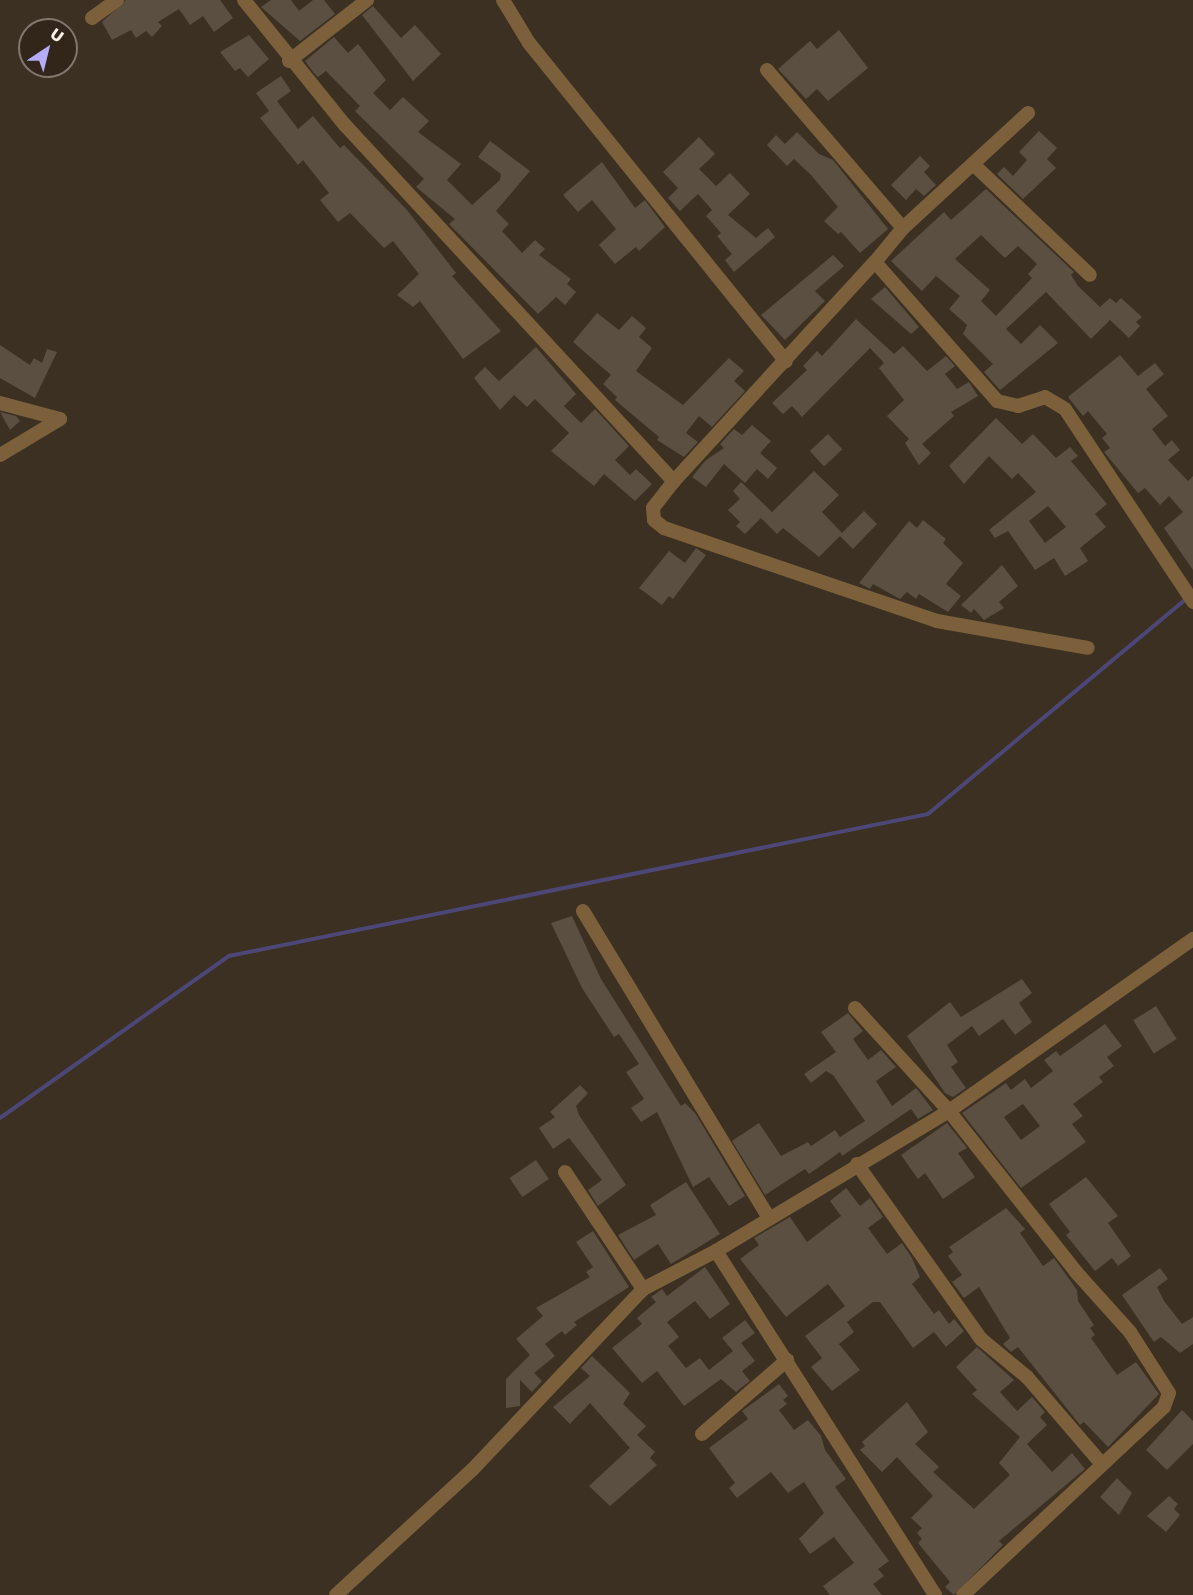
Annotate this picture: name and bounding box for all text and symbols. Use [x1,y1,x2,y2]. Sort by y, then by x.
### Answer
north arrow [18,18,78,78]
text: U [47,23,68,46]

